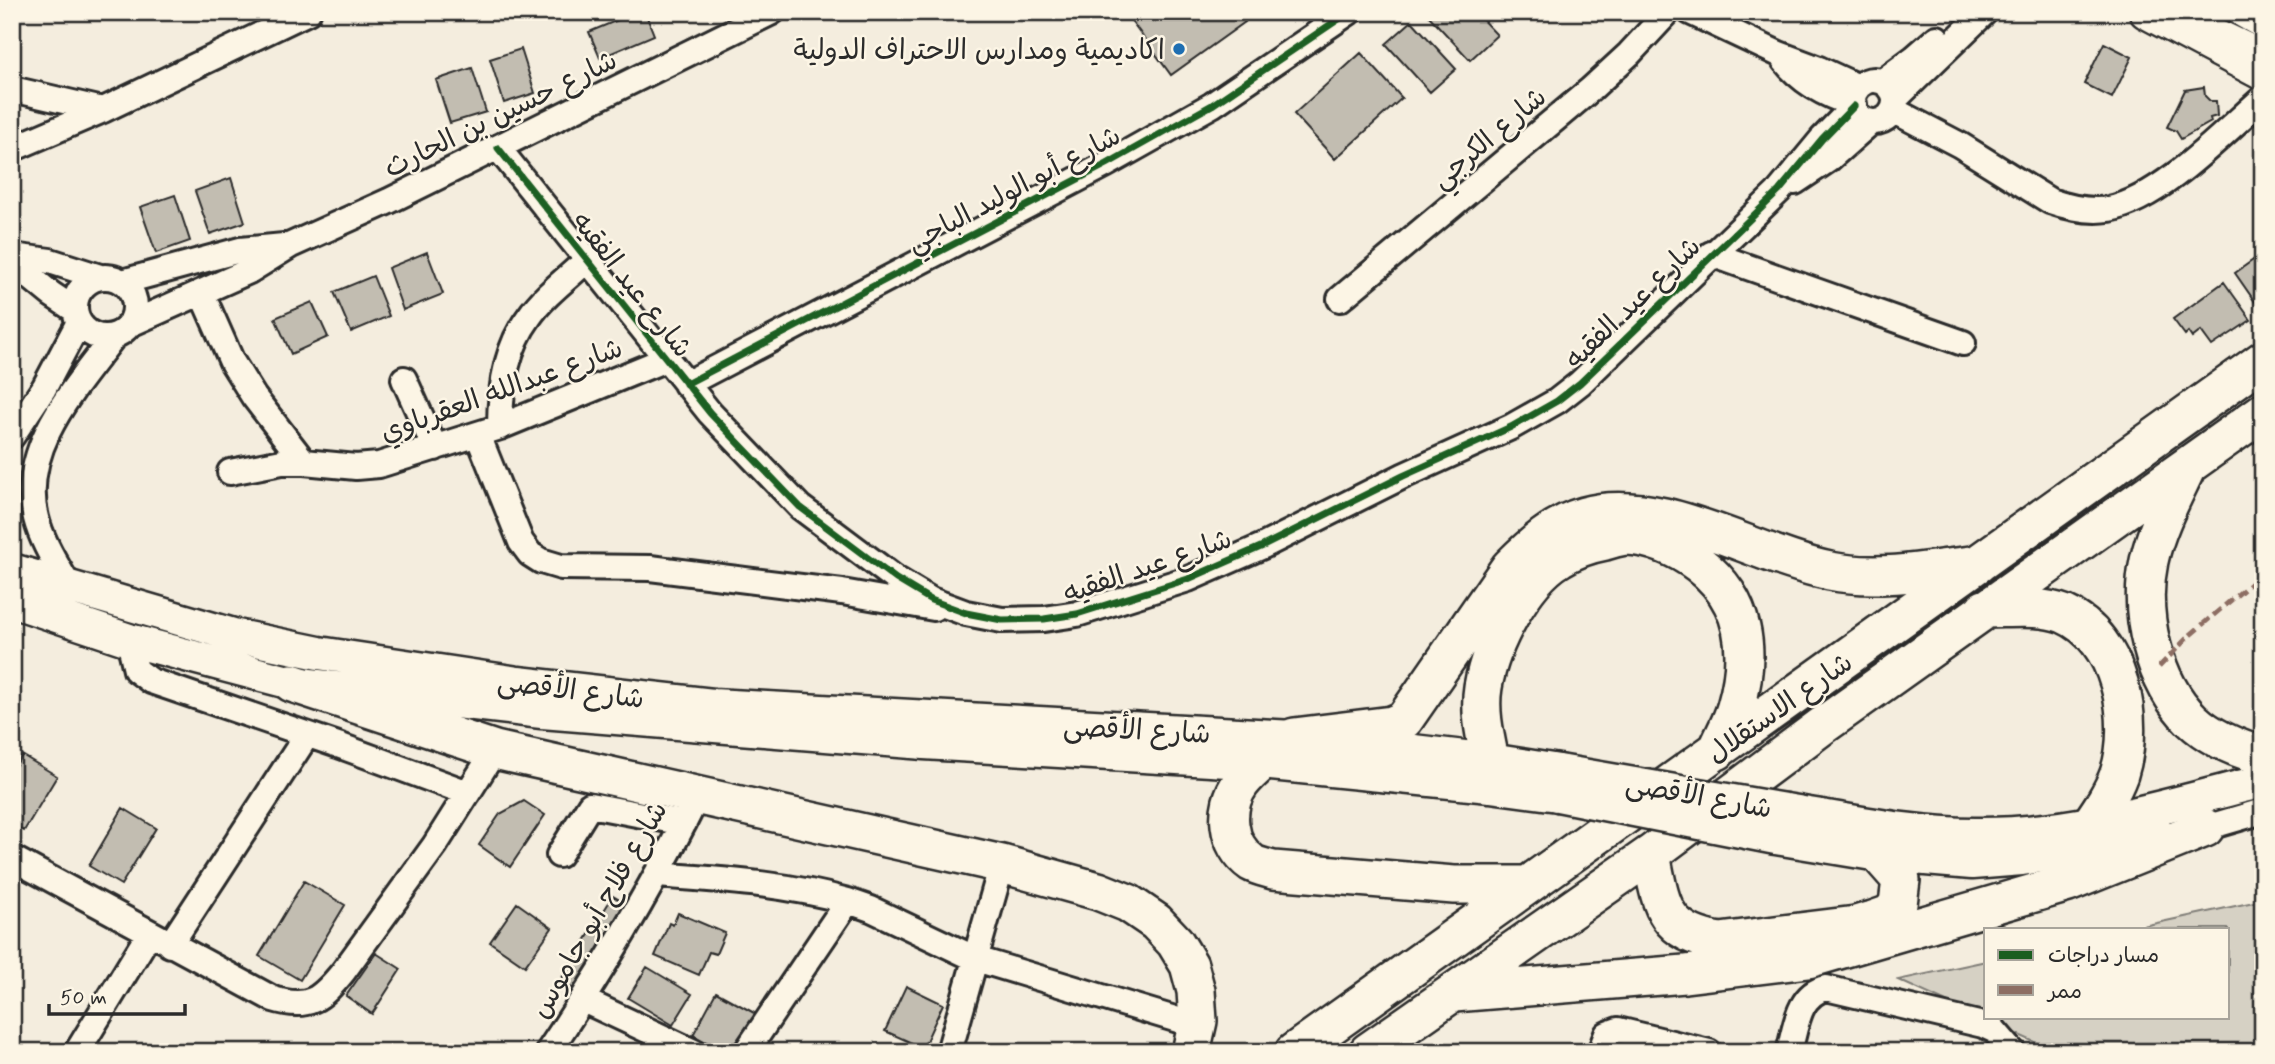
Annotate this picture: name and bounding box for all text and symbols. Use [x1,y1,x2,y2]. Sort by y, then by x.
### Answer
place label: اكاديمية ومدارس الاحتراف الدولية [794,33,1165,70]
marker: اكاديمية ومدارس الاحتراف الدولية [1171,41,1187,57]
street label: شارع حسين بن الحارث [378,43,624,188]
street label: شارع الكرجي [1424,80,1558,201]
street label: شارع أبو الوليد الباجي [900,118,1130,266]
street label: شارع عيد الفقيه [562,205,700,366]
street label: شارع عيد الفقيه [1558,229,1710,378]
street label: شارع عبدالله العقرباوي [376,330,628,452]
street label: شارع عيد الفقيه [1059,521,1237,613]
street label: شارع الاستقلال [1700,645,1861,773]
street label: شارع الأقصى [495,662,646,719]
street label: شارع الأقصى [1062,707,1212,754]
street label: شارع الأقصى [1623,764,1775,829]
street label: شارع فلاح أبو جاموس [523,795,677,1026]
legend [1984,928,2230,1018]
text: مسار دراجات [2048,942,2159,970]
scale bar [49,973,186,1017]
text: ممر [2046,978,2082,1006]
text: 50 m [60,984,107,1012]

